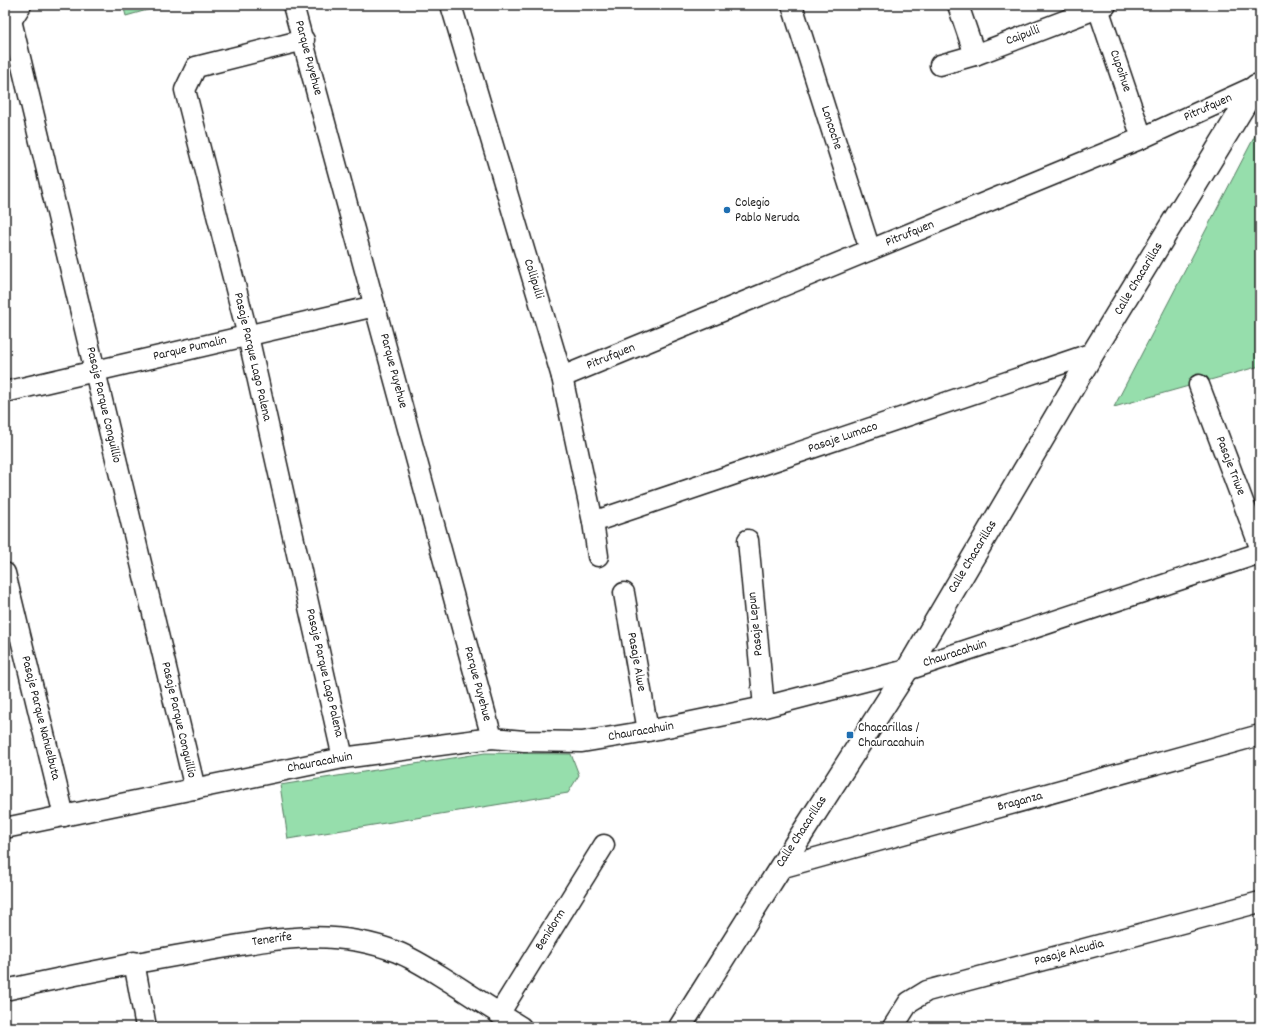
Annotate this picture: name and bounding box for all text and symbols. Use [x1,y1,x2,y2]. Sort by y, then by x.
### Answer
street label: Parque Puyehue [289,19,327,98]
street label: Caipulli [1003,21,1043,51]
street label: Cupoihue [1104,47,1136,95]
street label: Pitrufquen [1181,89,1235,127]
street label: Loncoche [815,104,847,153]
place label: Colegio Pablo Neruda [735,194,800,228]
marker: Colegio Pablo Neruda [722,205,732,215]
street label: Pitrufquen [883,216,937,252]
street label: Calle Chacarillas [1110,239,1168,319]
street label: Collipulli [518,257,548,302]
street label: Pasaje Parque Lago Palena [228,291,276,424]
street label: Parque Pumalin [151,331,229,367]
street label: Parque Puyehue [374,332,412,411]
street label: Pitrufquen [584,339,638,375]
street label: Pasaje Parque Conguillio [80,345,126,465]
street label: Pasaje Lumaco [806,417,881,459]
street label: Pasaje Triwe [1210,434,1250,499]
street label: Calle Chacarillas [944,517,1002,597]
street label: Pasaje Lepun [743,591,769,657]
street label: Pasaje Parque Lago Palena [300,607,348,740]
street label: Pasaje Alwe [621,631,651,693]
street label: Chauracahuin [921,635,989,673]
street label: Parque Puyehue [458,645,496,724]
street label: Pasaje Parque Nahuelbuta [15,654,65,783]
street label: Pasaje Parque Conguillio [155,660,201,780]
street label: Chauracahuin [607,717,675,747]
place label: Chacarillas / Chauracahuin [858,719,924,753]
marker: Chacarillas / Chauracahuin [845,730,855,740]
street label: Chauracahuin [286,747,354,779]
street label: Braganza [995,787,1046,817]
street label: Calle Chacarillas [772,792,832,872]
street label: Benidorm [531,905,571,954]
street label: Tenerife [251,928,293,952]
street label: Pasaje Alcudia [1032,934,1107,971]

